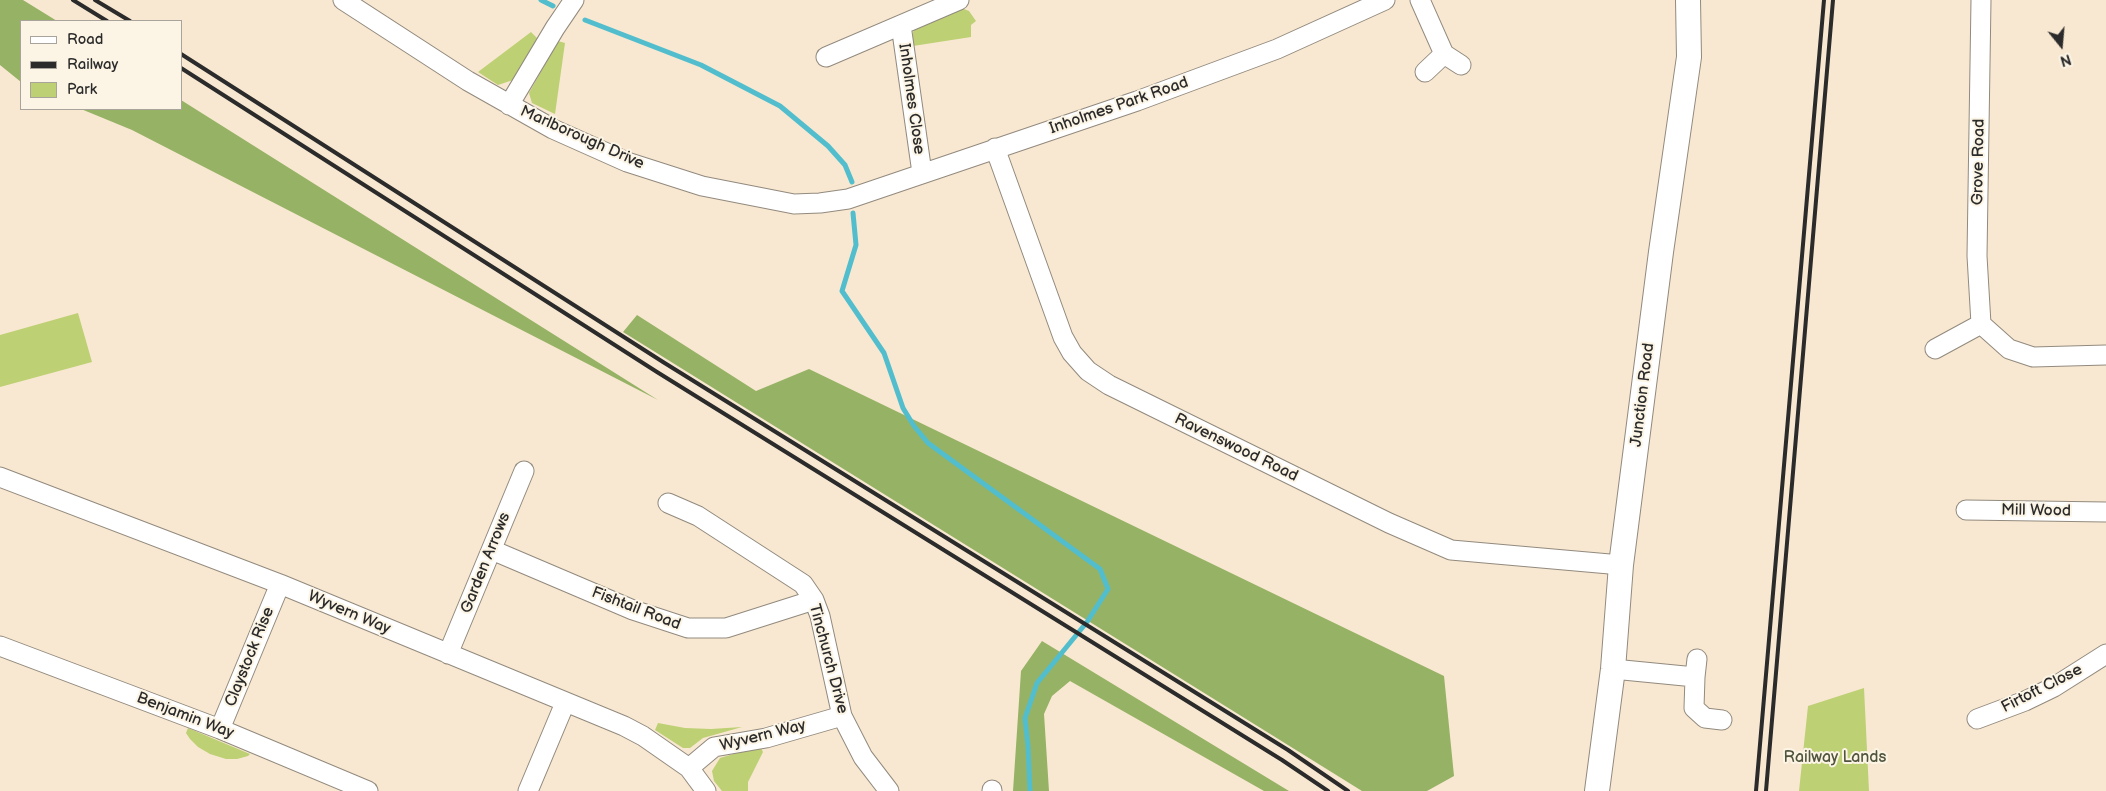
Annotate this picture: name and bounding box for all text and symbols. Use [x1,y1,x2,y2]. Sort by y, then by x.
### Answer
legend [20,20,182,110]
north arrow [2036,20,2086,70]
text: Road [67,30,103,49]
street label: Inholmes Close [894,42,928,156]
text: N [2058,50,2073,69]
text: Railway [67,55,118,74]
street label: Inholmes Park Road [1047,73,1191,139]
text: Park [67,80,97,99]
street label: Marlborough Drive [517,102,647,174]
street label: Grove Road [1969,119,1989,205]
street label: Junction Road [1627,342,1659,448]
street label: Ravenswood Road [1171,410,1301,486]
street label: Mill Wood [2001,501,2071,521]
street label: Garden Arrows [457,510,515,616]
street label: Fishtail Road [589,583,683,635]
street label: Wyvern Way [305,587,393,639]
street label: Tinchurch Drive [804,602,852,716]
street label: Claystock Rise [221,604,279,710]
street label: Firtoft Close [1998,660,2086,718]
street label: Benjamin Way [134,689,236,743]
street label: Wyvern Way [718,716,808,756]
park label: Railway Lands [1784,748,1886,768]

